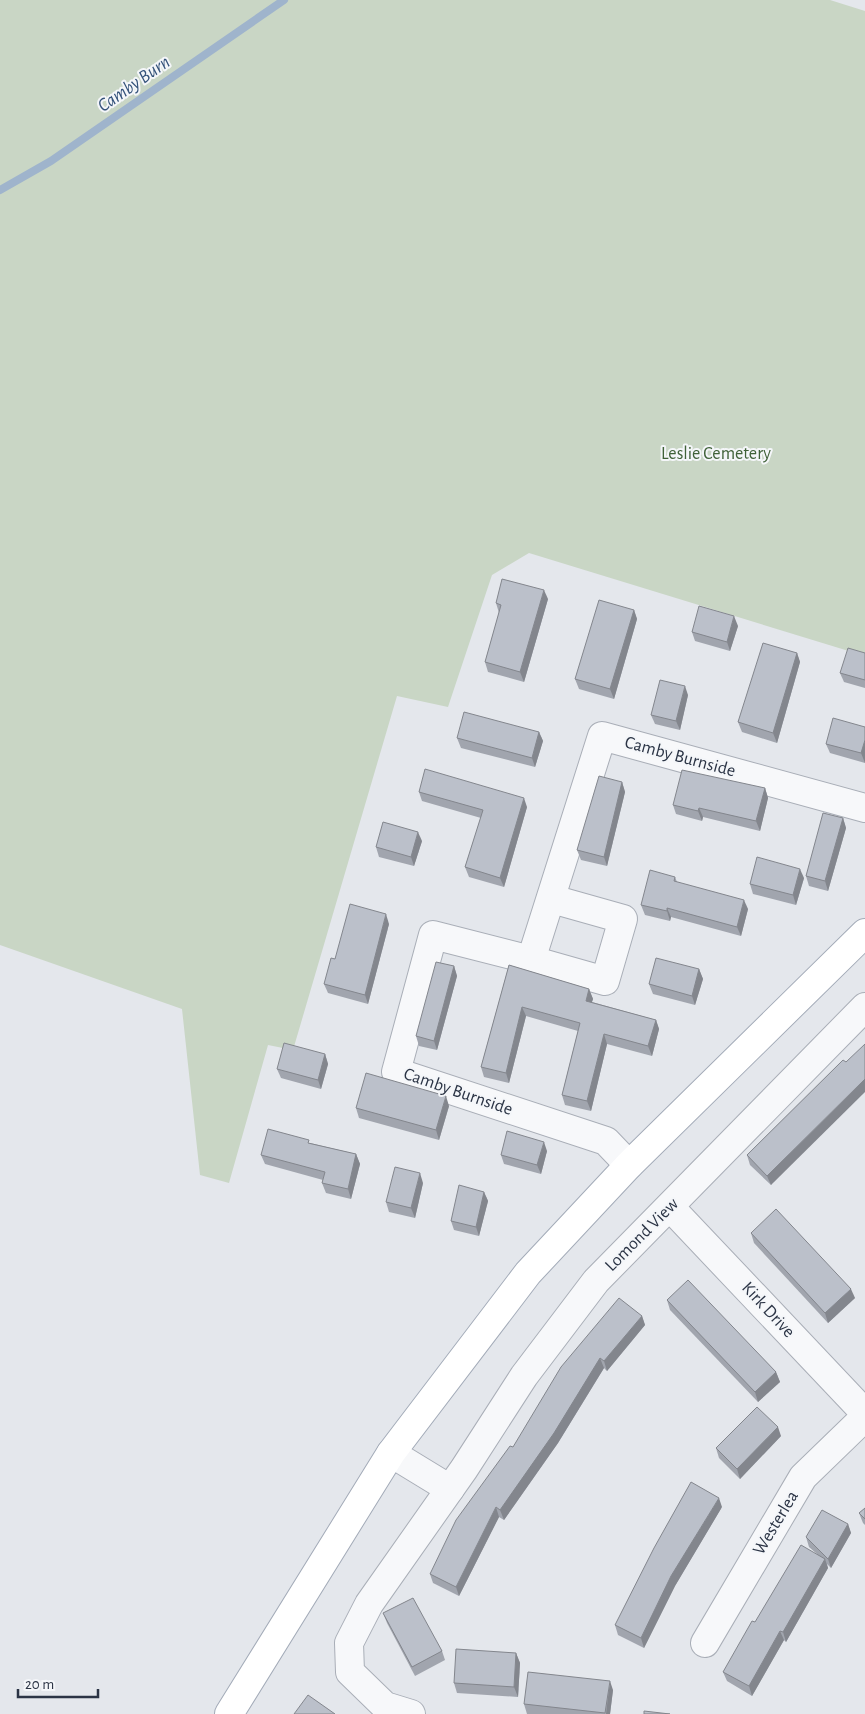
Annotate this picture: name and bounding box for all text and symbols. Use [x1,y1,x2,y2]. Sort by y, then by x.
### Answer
water label: Camby Burn [94,52,174,116]
park label: Leslie Cemetery [661,445,771,463]
street label: Camby Burnside [623,734,737,780]
street label: Camby Burnside [401,1065,515,1119]
street label: Lomond View [602,1195,682,1275]
street label: Kirk Drive [738,1279,798,1341]
street label: Westerlea [750,1488,802,1558]
scale bar [18,1666,98,1698]
text: 20 m [25,1677,54,1692]

